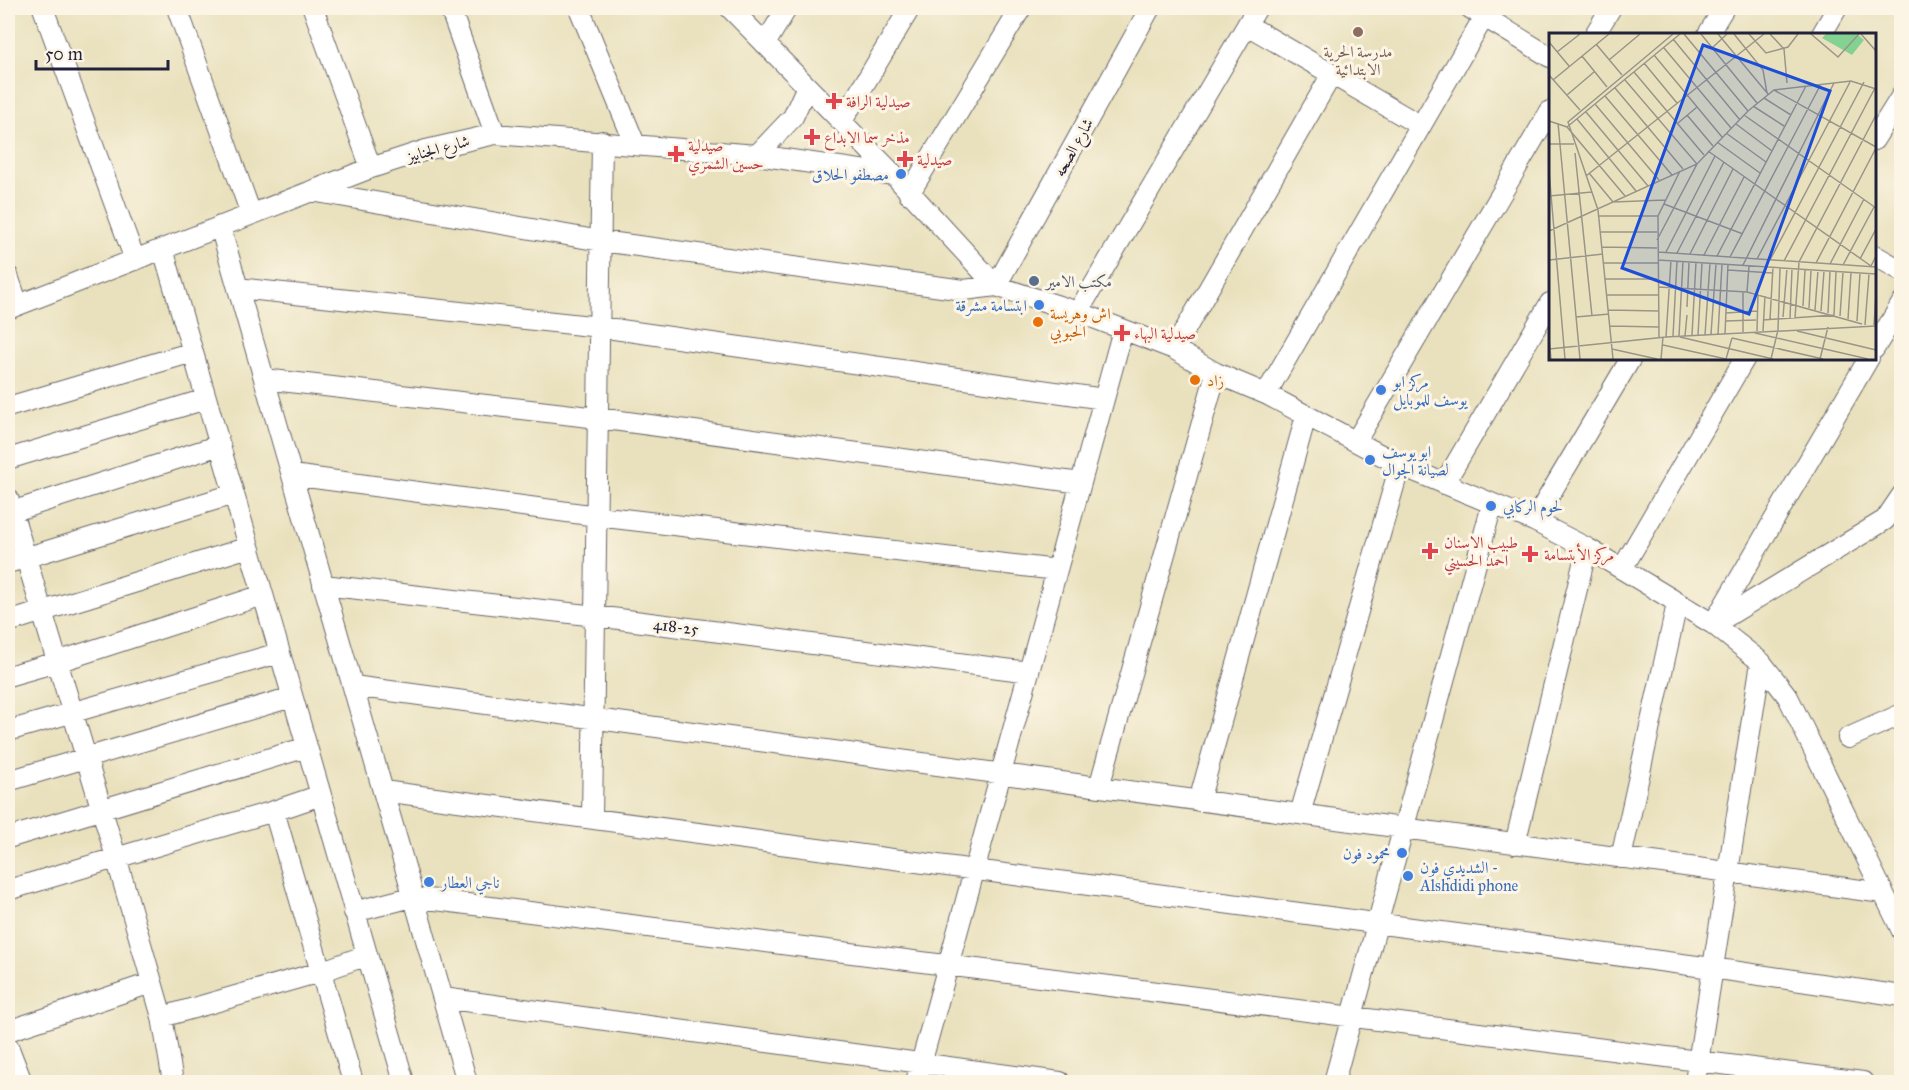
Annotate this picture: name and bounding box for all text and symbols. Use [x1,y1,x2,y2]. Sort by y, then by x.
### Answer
marker: مدرسة الحرية الابتدائية [1351,25,1365,39]
scale bar [36,33,168,71]
inset map [1549,33,1876,360]
place label: مدرسة الحرية الابتدائية [1324,42,1392,80]
text: 50 m [45,43,83,65]
place label: صيدلية الرافة [846,92,911,111]
marker: صيدلية الرافة [827,94,841,108]
street label: شارع الصحه [1050,115,1101,182]
place label: مذخر سما الابداع [824,128,910,151]
marker: مذخر سما الابداع [805,130,819,144]
street label: شارع الجنابيز [403,131,473,170]
place label: صيدلية حسين الشمري [688,136,764,176]
marker: صيدلية حسين الشمري [669,147,683,161]
place label: صيدلية [917,150,952,169]
marker: صيدلية [898,152,912,166]
place label: مصطفو الحلاق [812,165,889,185]
marker: مصطفو الحلاق [894,167,908,181]
place label: مكتب الامير [1044,272,1112,292]
marker: مكتب الامير [1027,274,1041,288]
place label: ابتسامة مشرقة [955,296,1027,316]
marker: ابتسامة مشرقة [1032,298,1046,312]
place label: اش وهريسة الحبوبي [1050,304,1111,344]
marker: اش وهريسة الحبوبي [1031,315,1045,329]
place label: صيدلية البهاء [1134,324,1196,344]
marker: صيدلية البهاء [1115,326,1129,340]
place label: زاد [1207,371,1224,390]
place label: مركز ابو يوسف للموبايل [1391,372,1468,411]
marker: زاد [1188,373,1202,387]
marker: مركز ابو يوسف للموبايل [1374,383,1388,397]
place label: ابو يوسف لصيانة الجوال [1382,442,1449,480]
marker: ابو يوسف لصيانة الجوال [1363,453,1377,467]
place label: لحوم الركابي [1503,497,1563,521]
marker: لحوم الركابي [1484,499,1498,513]
place label: طبيب الاسنان احمد الحسيني [1444,533,1518,576]
marker: طبيب الاسنان احمد الحسيني [1421,542,1439,560]
place label: مركز الأبتسامة [1544,543,1614,566]
marker: مركز الأبتسامة [1521,545,1539,563]
street label: 418-25 [652,614,700,639]
place label: محمود فون [1343,844,1390,864]
marker: محمود فون [1395,846,1409,860]
place label: الشديدي فون - Alshdidi phone [1419,858,1519,895]
marker: الشديدي فون - Alshdidi phone [1401,869,1415,883]
place label: ناجي العطار [439,873,500,895]
marker: ناجي العطار [422,875,436,889]

